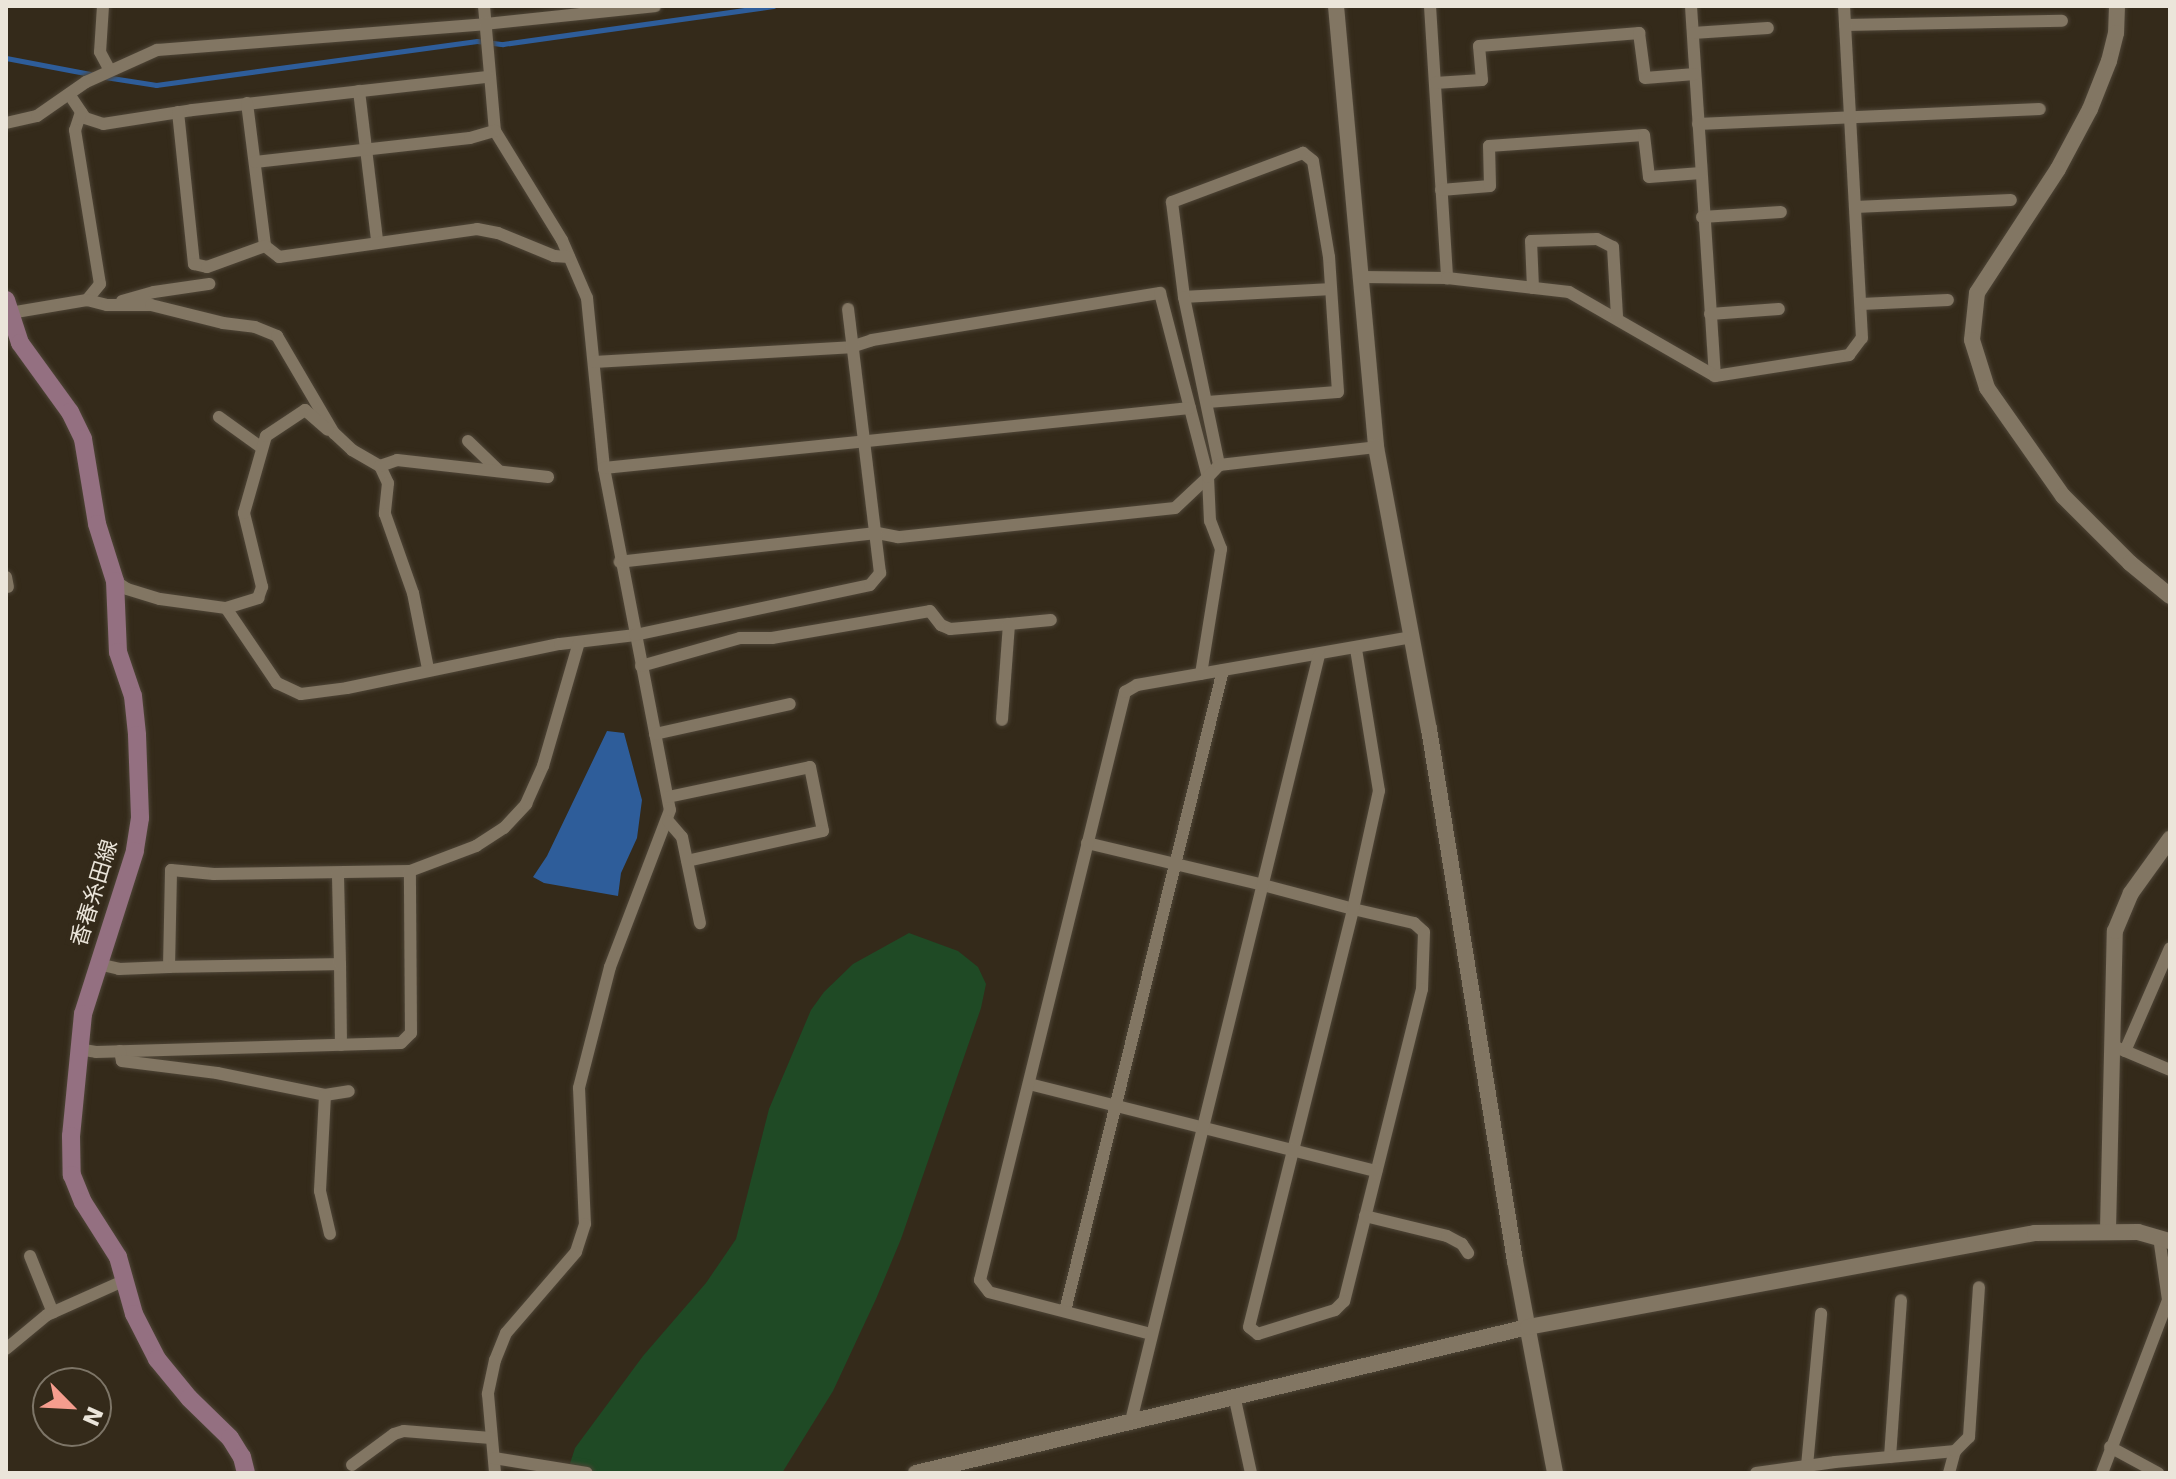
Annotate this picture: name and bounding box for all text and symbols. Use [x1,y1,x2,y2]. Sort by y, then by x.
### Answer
street label: 香春糸田線 [65,837,123,949]
north arrow [32,1367,112,1447]
text: N [77,1403,108,1430]

